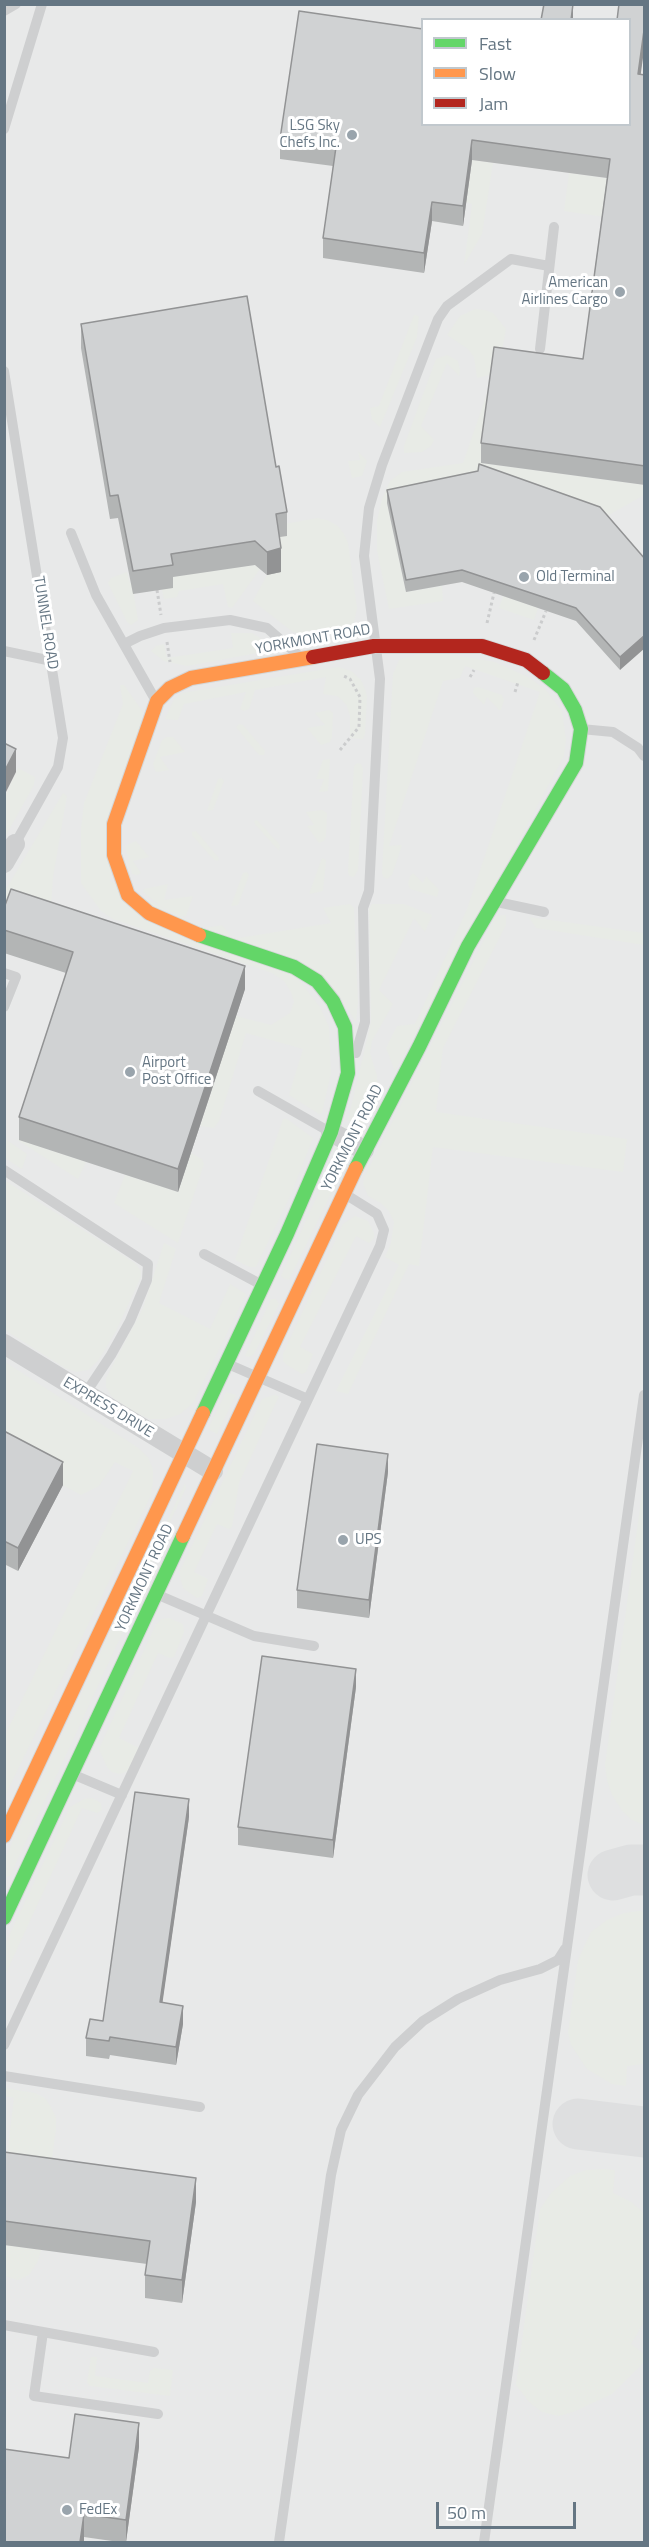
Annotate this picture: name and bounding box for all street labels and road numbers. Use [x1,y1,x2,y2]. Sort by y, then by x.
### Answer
street label: TUNNEL ROAD [29,575,61,671]
street label: YORKMONT ROAD [254,621,372,659]
street label: YORKMONT ROAD [318,1082,388,1194]
street label: EXPRESS DRIVE [60,1374,156,1442]
street label: YORKMONT ROAD [112,1521,178,1635]

